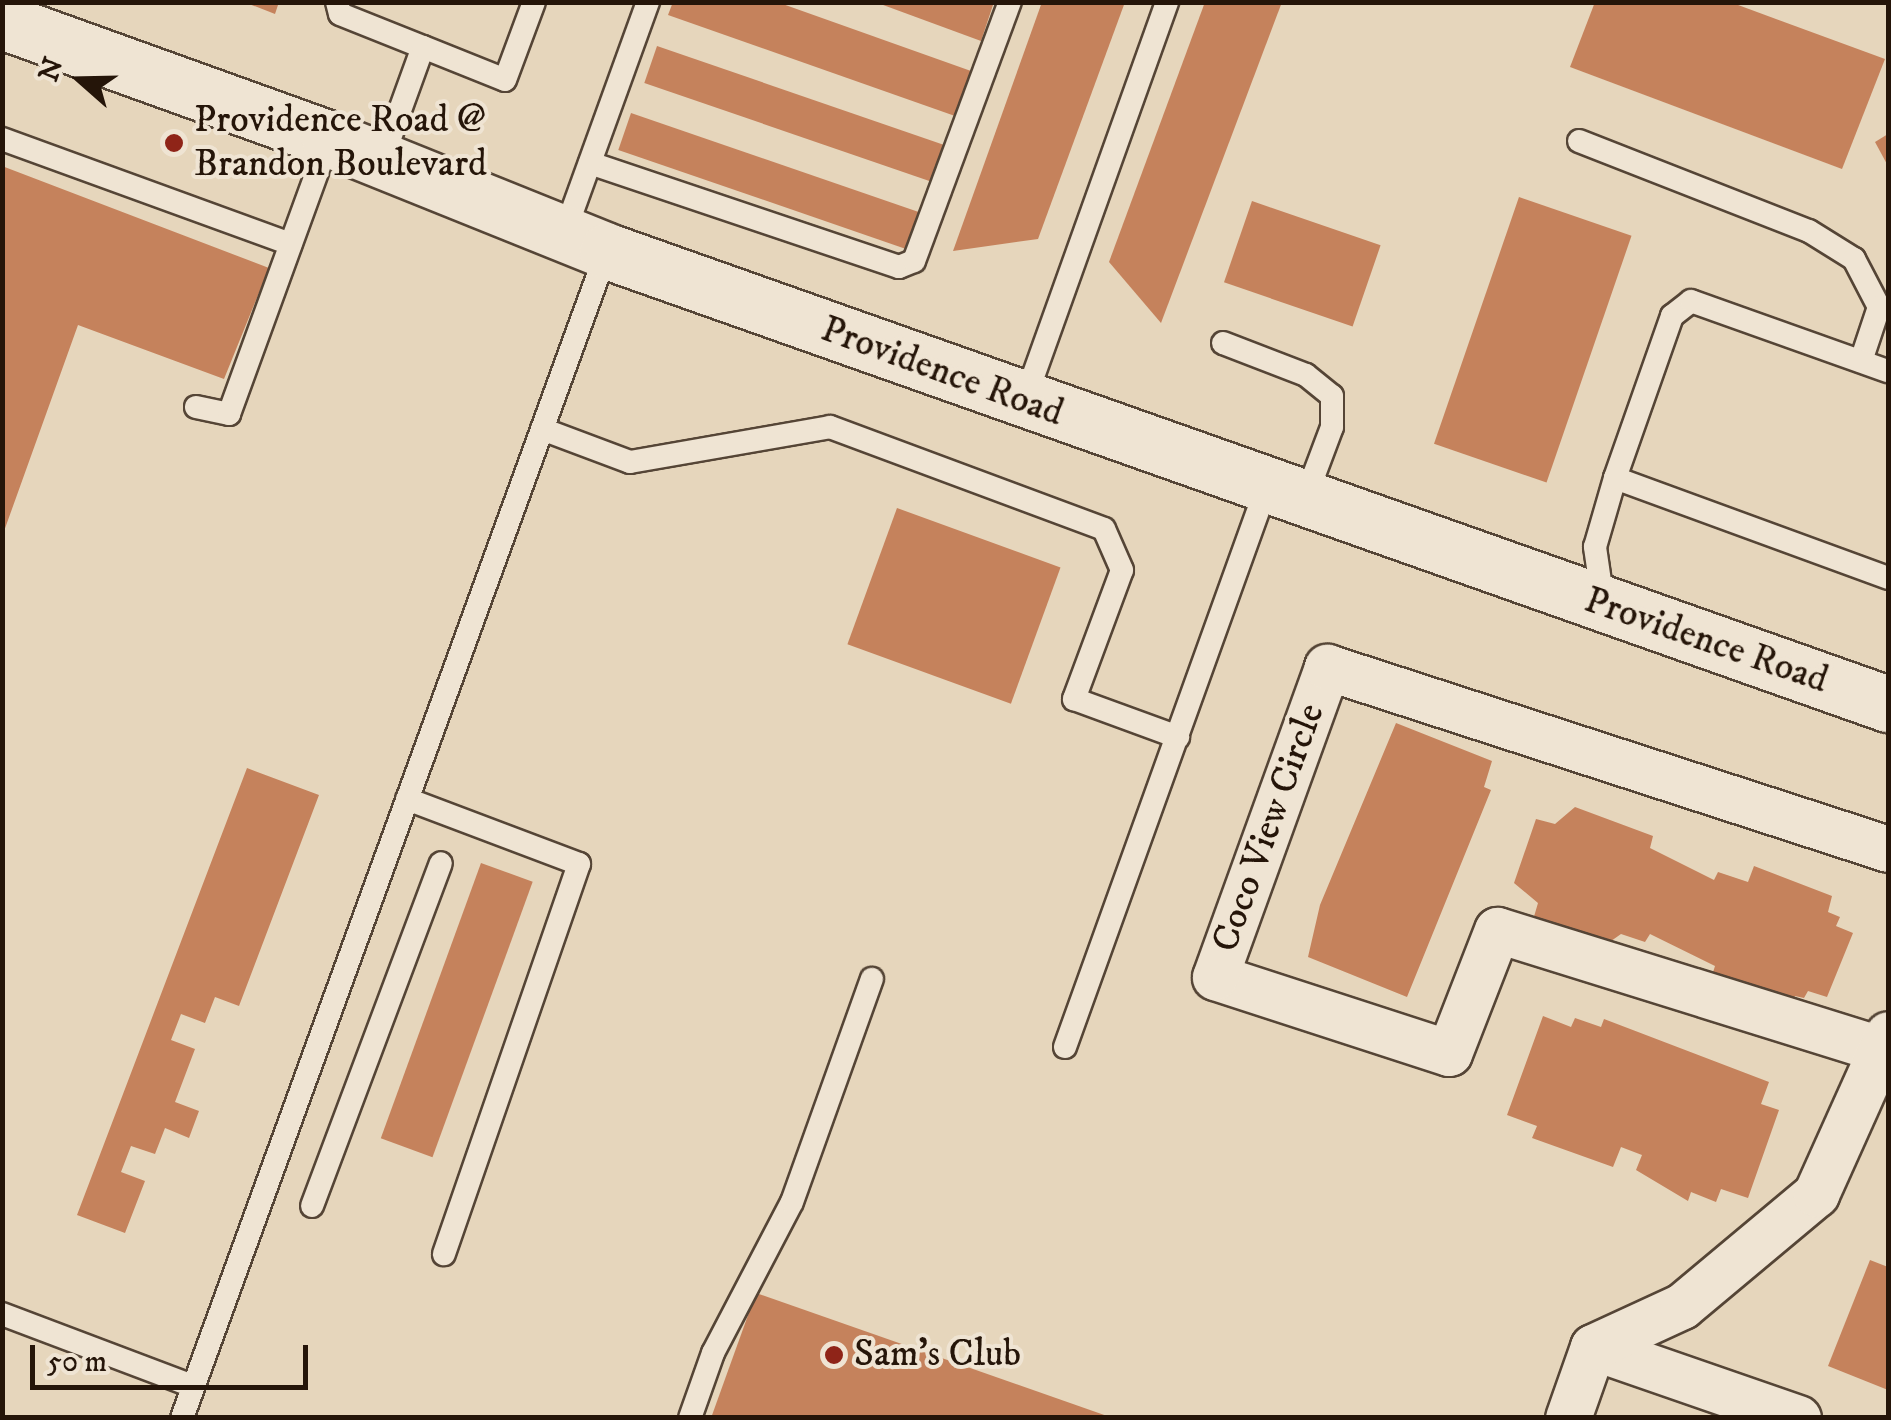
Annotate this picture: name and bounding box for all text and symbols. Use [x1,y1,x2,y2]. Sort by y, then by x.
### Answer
north arrow [30,30,130,130]
text: N [31,53,72,86]
place label: Providence Road @ Brandon Boulevard [194,98,487,188]
marker: Providence Road @ Brandon Boulevard [163,132,185,154]
street label: Providence Road [815,307,1069,437]
street label: Providence Road [1578,578,1834,704]
street label: Coco View Circle [1203,698,1335,958]
scale bar [35,1325,312,1387]
place label: Sam's Club [854,1332,1021,1378]
text: 50 m [47,1344,107,1381]
marker: Sam's Club [823,1344,845,1366]

